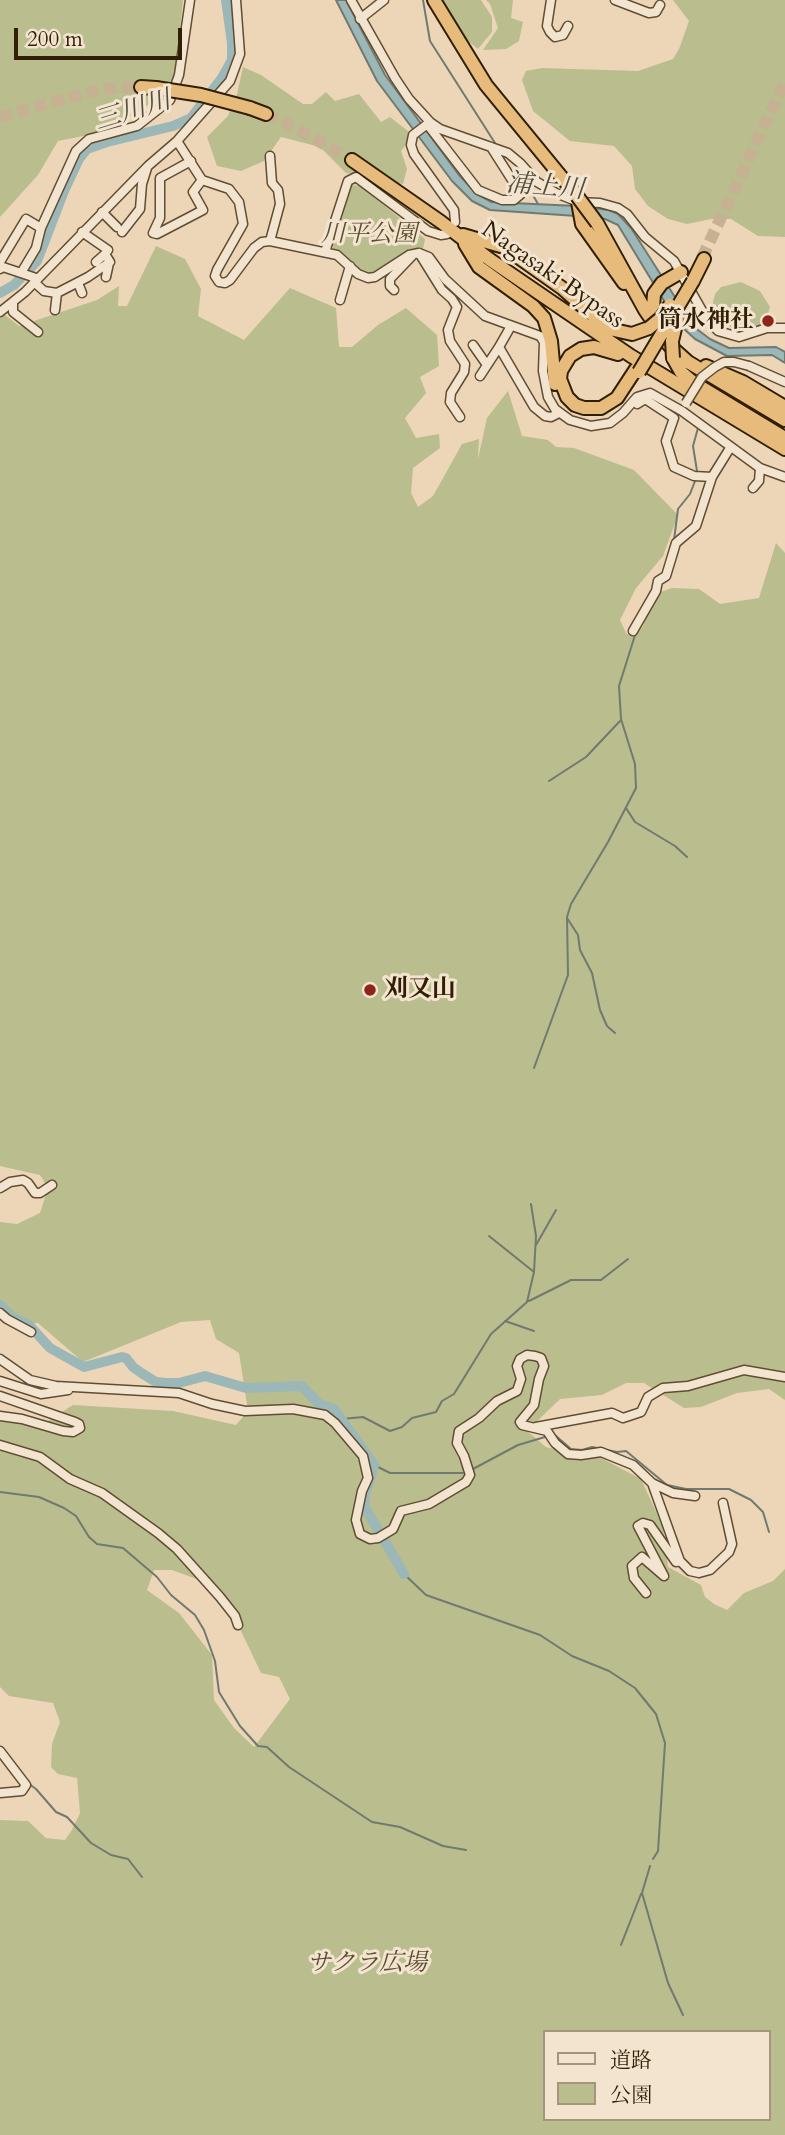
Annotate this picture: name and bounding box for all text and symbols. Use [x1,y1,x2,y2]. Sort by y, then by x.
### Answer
scale bar [18,14,186,58]
text: 200 m [27,25,83,54]
water label: 三川川 [91,86,175,138]
water label: 浦上川 [505,169,585,207]
street label: Nagasaki Bypass [475,216,629,336]
park label: 川平公園 [321,221,417,249]
place label: 筒水神社 [658,307,754,335]
marker: 筒水神社 [760,313,776,329]
place label: 刈又山 [384,976,456,1004]
marker: 刈又山 [362,982,378,998]
park label: サクラ広場 [307,1950,427,1978]
legend [544,2030,771,2121]
text: 道路 [610,2046,652,2075]
text: 公園 [610,2081,652,2110]

